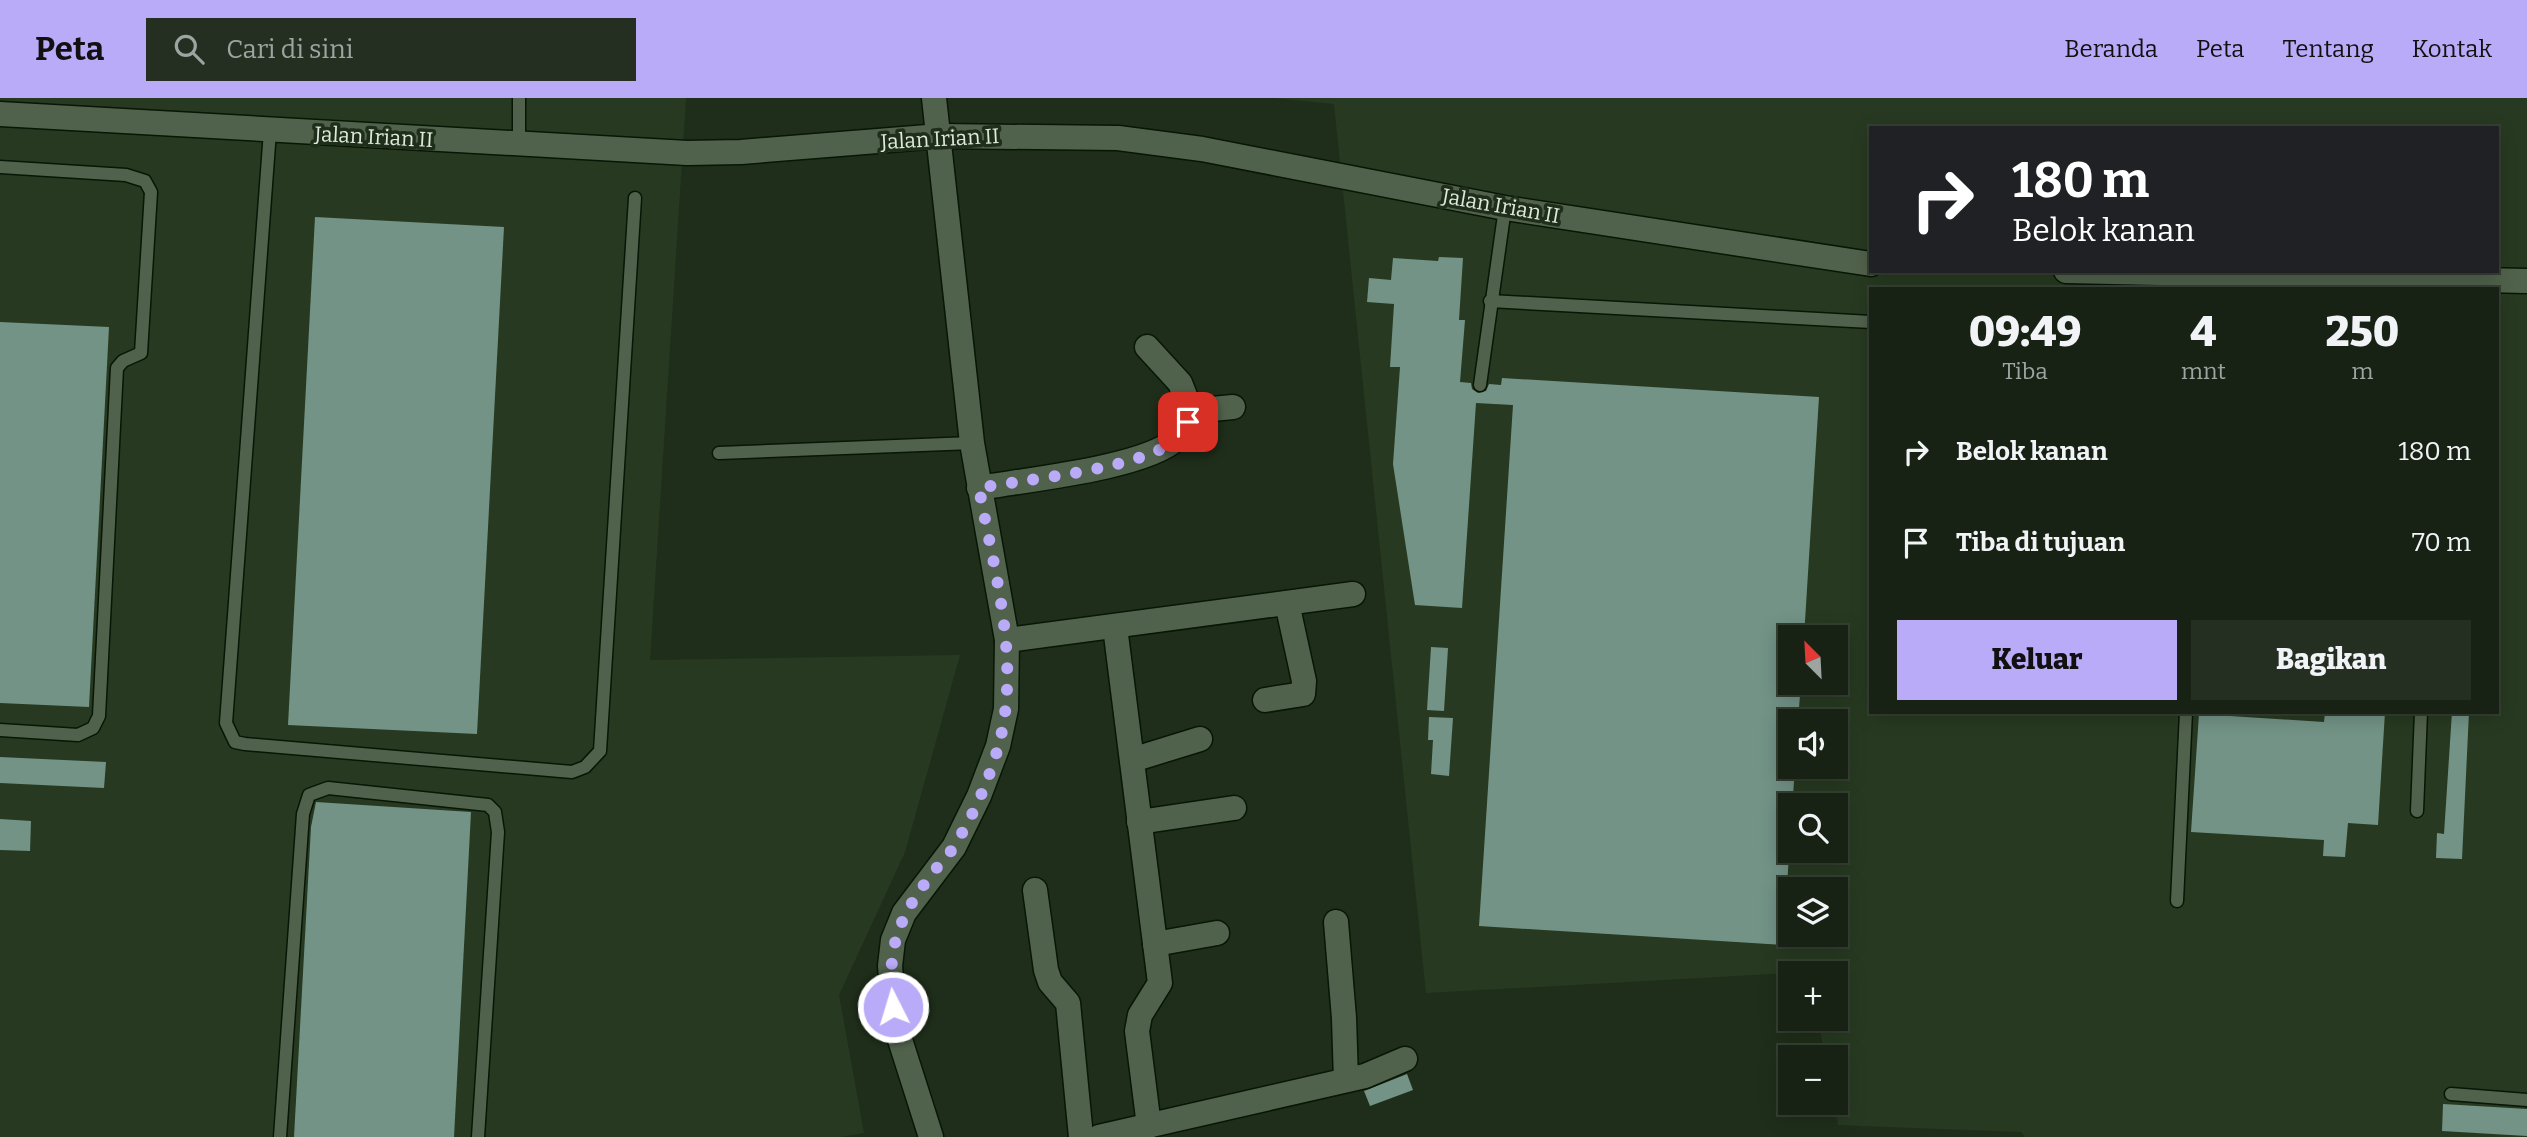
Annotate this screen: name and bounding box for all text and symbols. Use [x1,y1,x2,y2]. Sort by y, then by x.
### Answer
search box [146,18,636,81]
text: Peta [35,29,104,69]
icon: search [170,30,208,68]
text: Cari di sini [226,34,354,65]
text: Beranda [2064,35,2158,63]
text: Peta [2196,35,2245,63]
text: Tentang [2283,35,2374,63]
text: Kontak [2412,35,2492,63]
street label: Jalan Irian II [313,121,434,153]
street label: Jalan Irian II [879,123,1000,155]
text: 180 m [2012,151,2149,210]
icon: right [1897,154,1988,245]
street label: Jalan Irian II [1439,183,1562,229]
text: Belok kanan [2012,211,2195,249]
text: 09:49 [1969,307,2081,357]
text: 4 [2190,307,2216,357]
text: 250 [2326,307,2399,357]
text: Tiba [2002,357,2048,385]
text: mnt [2181,357,2226,385]
text: m [2351,357,2373,385]
pin [1158,392,1218,452]
icon: arrive [1169,403,1207,441]
icon: right [1897,433,1935,471]
text: Belok kanan [1956,436,2108,467]
text: 180 m [2398,436,2471,467]
icon: arrive [1897,524,1935,562]
text: Tiba di tujuan [1956,527,2125,558]
text: 70 m [2412,527,2471,558]
button: Keluar [1897,620,2177,700]
button: Bagikan [2191,620,2471,700]
north arrow [1778,625,1848,695]
map controls [1778,625,1848,1115]
button: sound [1778,709,1848,779]
button: search [1778,793,1848,863]
button: layers [1778,877,1848,947]
button: + [1778,961,1848,1031]
position arrow [856,970,930,1044]
button: − [1778,1045,1848,1115]

